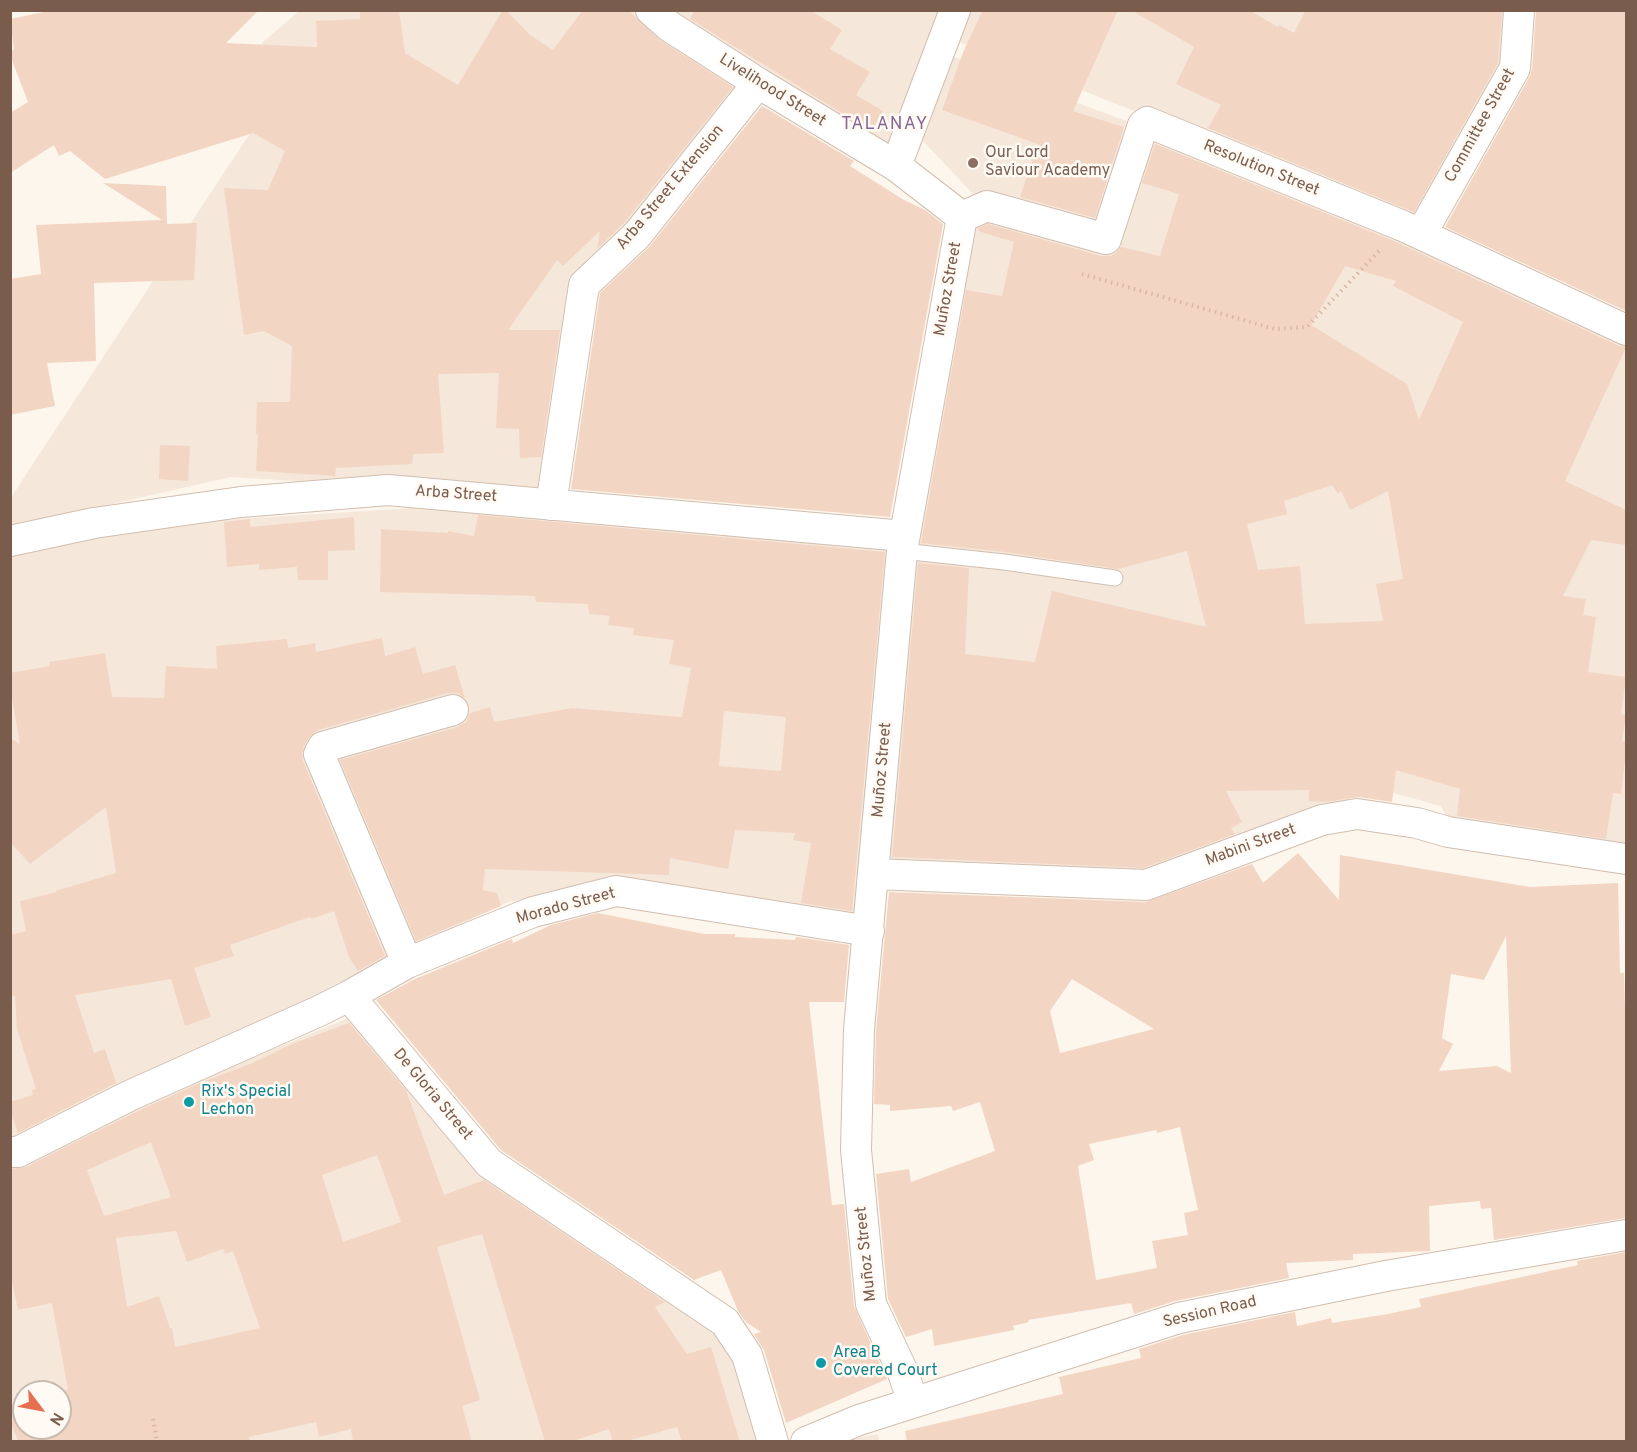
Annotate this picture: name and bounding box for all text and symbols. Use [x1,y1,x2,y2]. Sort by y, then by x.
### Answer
street label: Livelihood Street [715,50,829,132]
street label: Committee Street [1442,66,1520,186]
district label: TALANAY [841,114,929,136]
street label: Arba Street Extension [613,122,729,254]
street label: Resolution Street [1200,137,1322,201]
place label: Our Lord Saviour Academy [985,144,1110,182]
marker: Our Lord Saviour Academy [966,156,980,170]
street label: Muñoz Street [931,240,967,338]
street label: Arba Street [414,483,498,507]
street label: Muñoz Street [869,722,897,818]
street label: Mabini Street [1203,821,1299,871]
street label: Morado Street [514,885,618,929]
street label: De Gloria Street [388,1045,476,1145]
place label: Rix's Special Lechon [201,1083,291,1121]
marker: Rix's Special Lechon [182,1095,196,1109]
street label: Muñoz Street [852,1205,882,1303]
street label: Session Road [1161,1293,1259,1333]
place label: Area B Covered Court [833,1344,938,1382]
marker: Area B Covered Court [814,1356,828,1370]
north arrow [12,1380,72,1440]
text: N [44,1408,67,1429]

